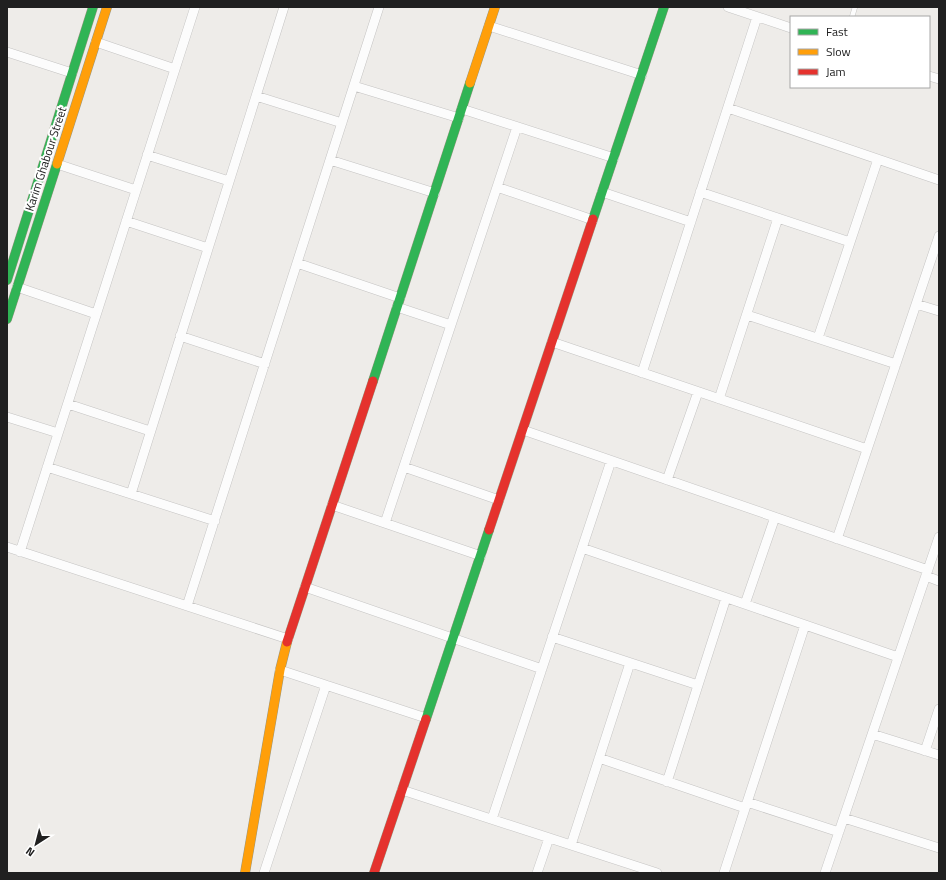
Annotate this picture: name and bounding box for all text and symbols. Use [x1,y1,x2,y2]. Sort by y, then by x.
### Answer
legend [790,16,930,88]
text: Fast [826,22,849,41]
text: Slow [826,42,851,61]
text: Jam [826,62,846,81]
street label: Karim Ghabour Street [20,103,72,214]
north arrow [16,824,56,864]
text: N [22,843,38,861]

